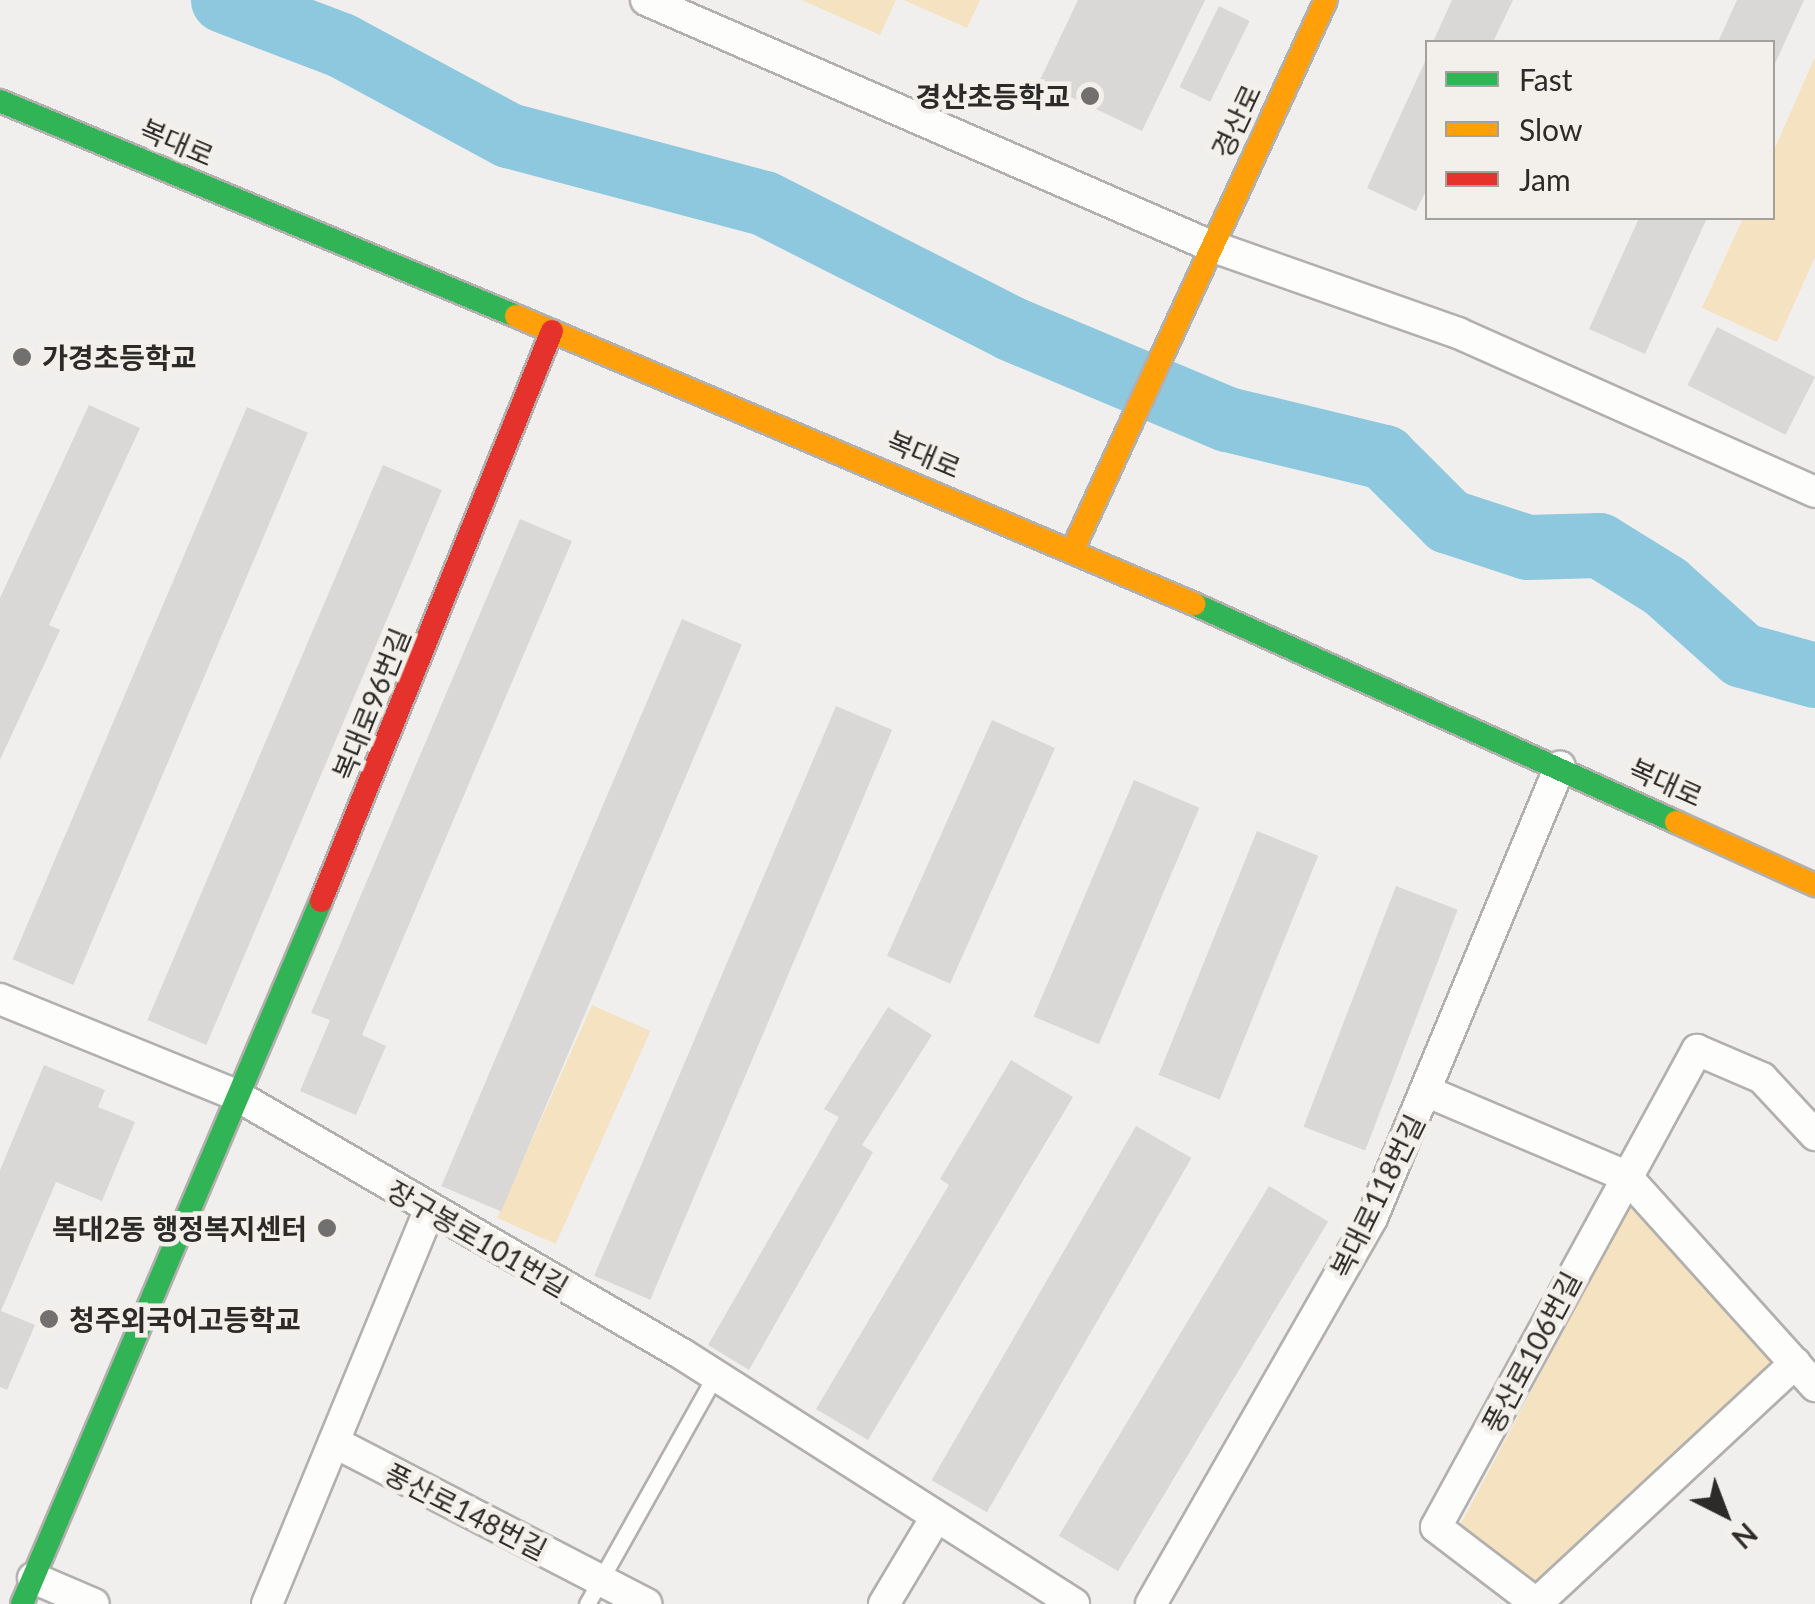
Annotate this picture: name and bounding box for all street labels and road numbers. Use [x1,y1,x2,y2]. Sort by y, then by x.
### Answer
street label: 경산로 [1204,79,1268,163]
street label: 복대로 [135,111,219,173]
street label: 복대로 [882,423,966,485]
street label: 복대로96번길 [325,623,417,785]
street label: 복대로 [1624,751,1708,813]
street label: 복대로118번길 [1323,1109,1431,1283]
street label: 장구봉로101번길 [382,1173,574,1303]
street label: 풍산로106번길 [1474,1266,1588,1438]
street label: 풍산로148번길 [379,1456,553,1566]

